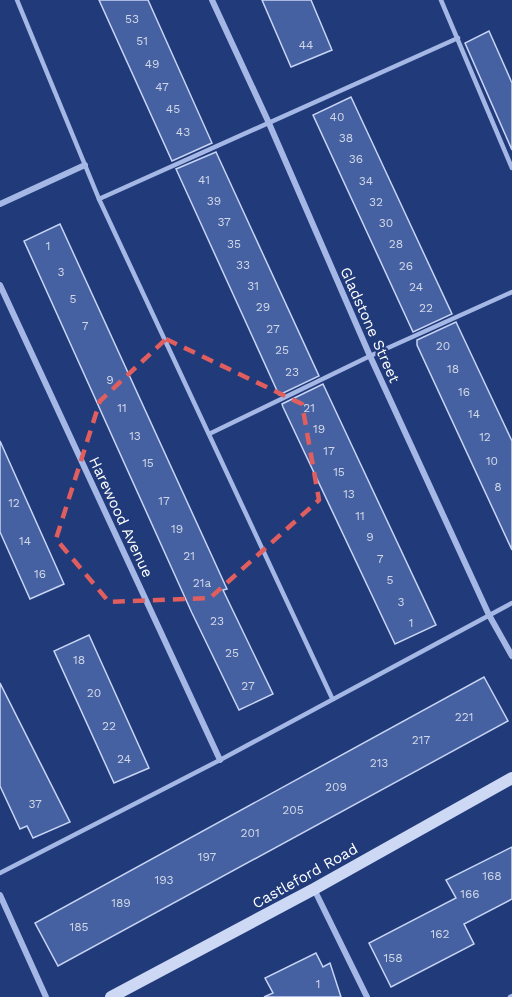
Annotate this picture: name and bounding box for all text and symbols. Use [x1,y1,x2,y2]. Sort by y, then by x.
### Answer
house number: 53 [125,12,139,26]
house number: 51 [136,34,148,48]
house number: 44 [299,38,313,52]
house number: 49 [145,57,159,71]
house number: 47 [155,80,169,94]
house number: 45 [166,102,180,116]
house number: 40 [330,110,344,124]
house number: 43 [176,125,190,139]
house number: 38 [339,131,353,145]
house number: 36 [349,152,363,166]
house number: 41 [198,173,210,187]
house number: 34 [359,174,373,188]
house number: 39 [207,194,221,208]
house number: 32 [369,195,383,209]
house number: 37 [217,215,231,229]
house number: 30 [379,216,393,230]
house number: 35 [227,237,241,251]
house number: 28 [389,237,403,251]
house number: 1 [46,239,50,253]
house number: 33 [236,258,250,272]
house number: 26 [399,259,413,273]
street label: Gladstone Street [336,264,404,386]
house number: 3 [58,265,65,279]
house number: 31 [247,279,259,293]
house number: 24 [409,280,423,294]
house number: 5 [70,292,77,306]
house number: 29 [256,300,270,314]
house number: 22 [419,301,433,315]
house number: 7 [82,319,89,333]
house number: 27 [266,322,280,336]
house number: 20 [436,339,450,353]
house number: 25 [275,343,289,357]
house number: 18 [447,362,459,376]
house number: 23 [285,365,299,379]
house number: 9 [106,373,114,387]
house number: 16 [458,385,470,399]
house number: 11 [117,401,127,415]
house number: 21 [303,401,315,415]
house number: 14 [468,407,480,421]
house number: 19 [313,422,325,436]
house number: 13 [129,429,141,443]
house number: 12 [479,430,491,444]
house number: 17 [323,444,335,458]
street label: Harewood Avenue [85,454,157,580]
house number: 10 [486,454,498,468]
house number: 15 [142,456,154,470]
house number: 15 [333,465,345,479]
house number: 8 [494,480,502,494]
house number: 13 [343,487,355,501]
house number: 17 [158,494,170,508]
house number: 12 [8,496,20,510]
house number: 11 [355,509,365,523]
house number: 19 [171,522,183,536]
house number: 9 [366,530,374,544]
house number: 14 [19,534,31,548]
house number: 21 [183,549,195,563]
house number: 7 [377,552,384,566]
house number: 16 [34,567,46,581]
house number: 5 [387,573,394,587]
house number: 21a [193,576,211,590]
house number: 3 [398,595,405,609]
house number: 23 [210,614,224,628]
house number: 1 [409,616,413,630]
house number: 25 [225,646,239,660]
house number: 18 [73,653,85,667]
house number: 27 [241,679,255,693]
house number: 20 [87,686,101,700]
house number: 221 [455,710,473,724]
house number: 22 [102,719,116,733]
house number: 217 [412,733,430,747]
house number: 24 [117,752,131,766]
house number: 213 [370,756,388,770]
house number: 209 [325,780,347,794]
house number: 37 [28,797,42,811]
house number: 205 [282,803,304,817]
house number: 201 [240,826,260,840]
street label: Castleford Road [249,840,361,912]
house number: 197 [198,850,217,864]
house number: 168 [482,869,502,883]
house number: 193 [155,873,173,887]
house number: 166 [460,887,480,901]
house number: 189 [111,896,131,910]
house number: 185 [69,920,89,934]
house number: 162 [431,927,449,941]
house number: 158 [383,951,403,965]
house number: 1 [316,977,320,991]

